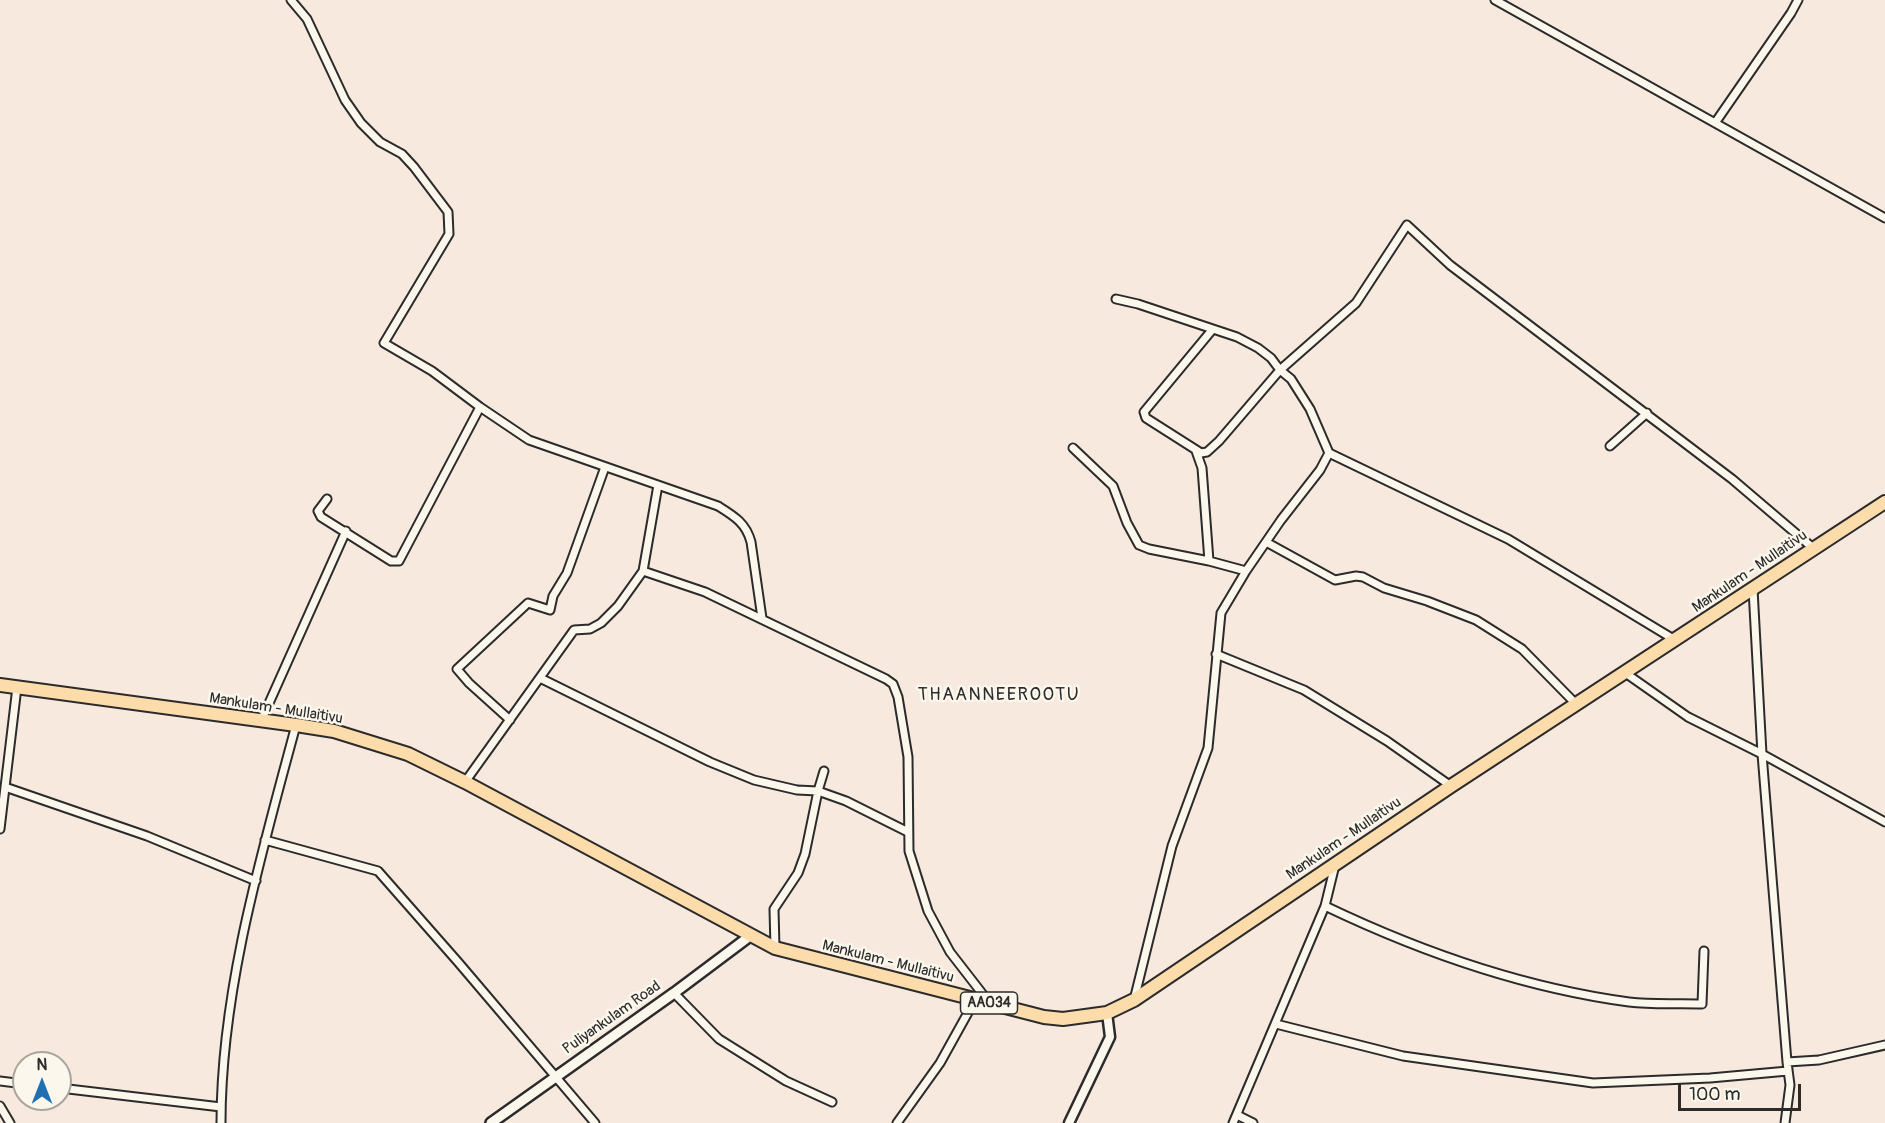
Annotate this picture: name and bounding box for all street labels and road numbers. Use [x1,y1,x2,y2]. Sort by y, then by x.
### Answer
street label: Mankulam - Mullaitivu [1689,527,1811,617]
street label: Mankulam - Mullaitivu [208,690,344,728]
street label: Mankulam - Mullaitivu [1283,794,1405,884]
street label: Mankulam - Mullaitivu [820,937,956,987]
street label: Puliyankulam Road [560,978,664,1058]
road number: AA034 [960,992,1018,1014]

